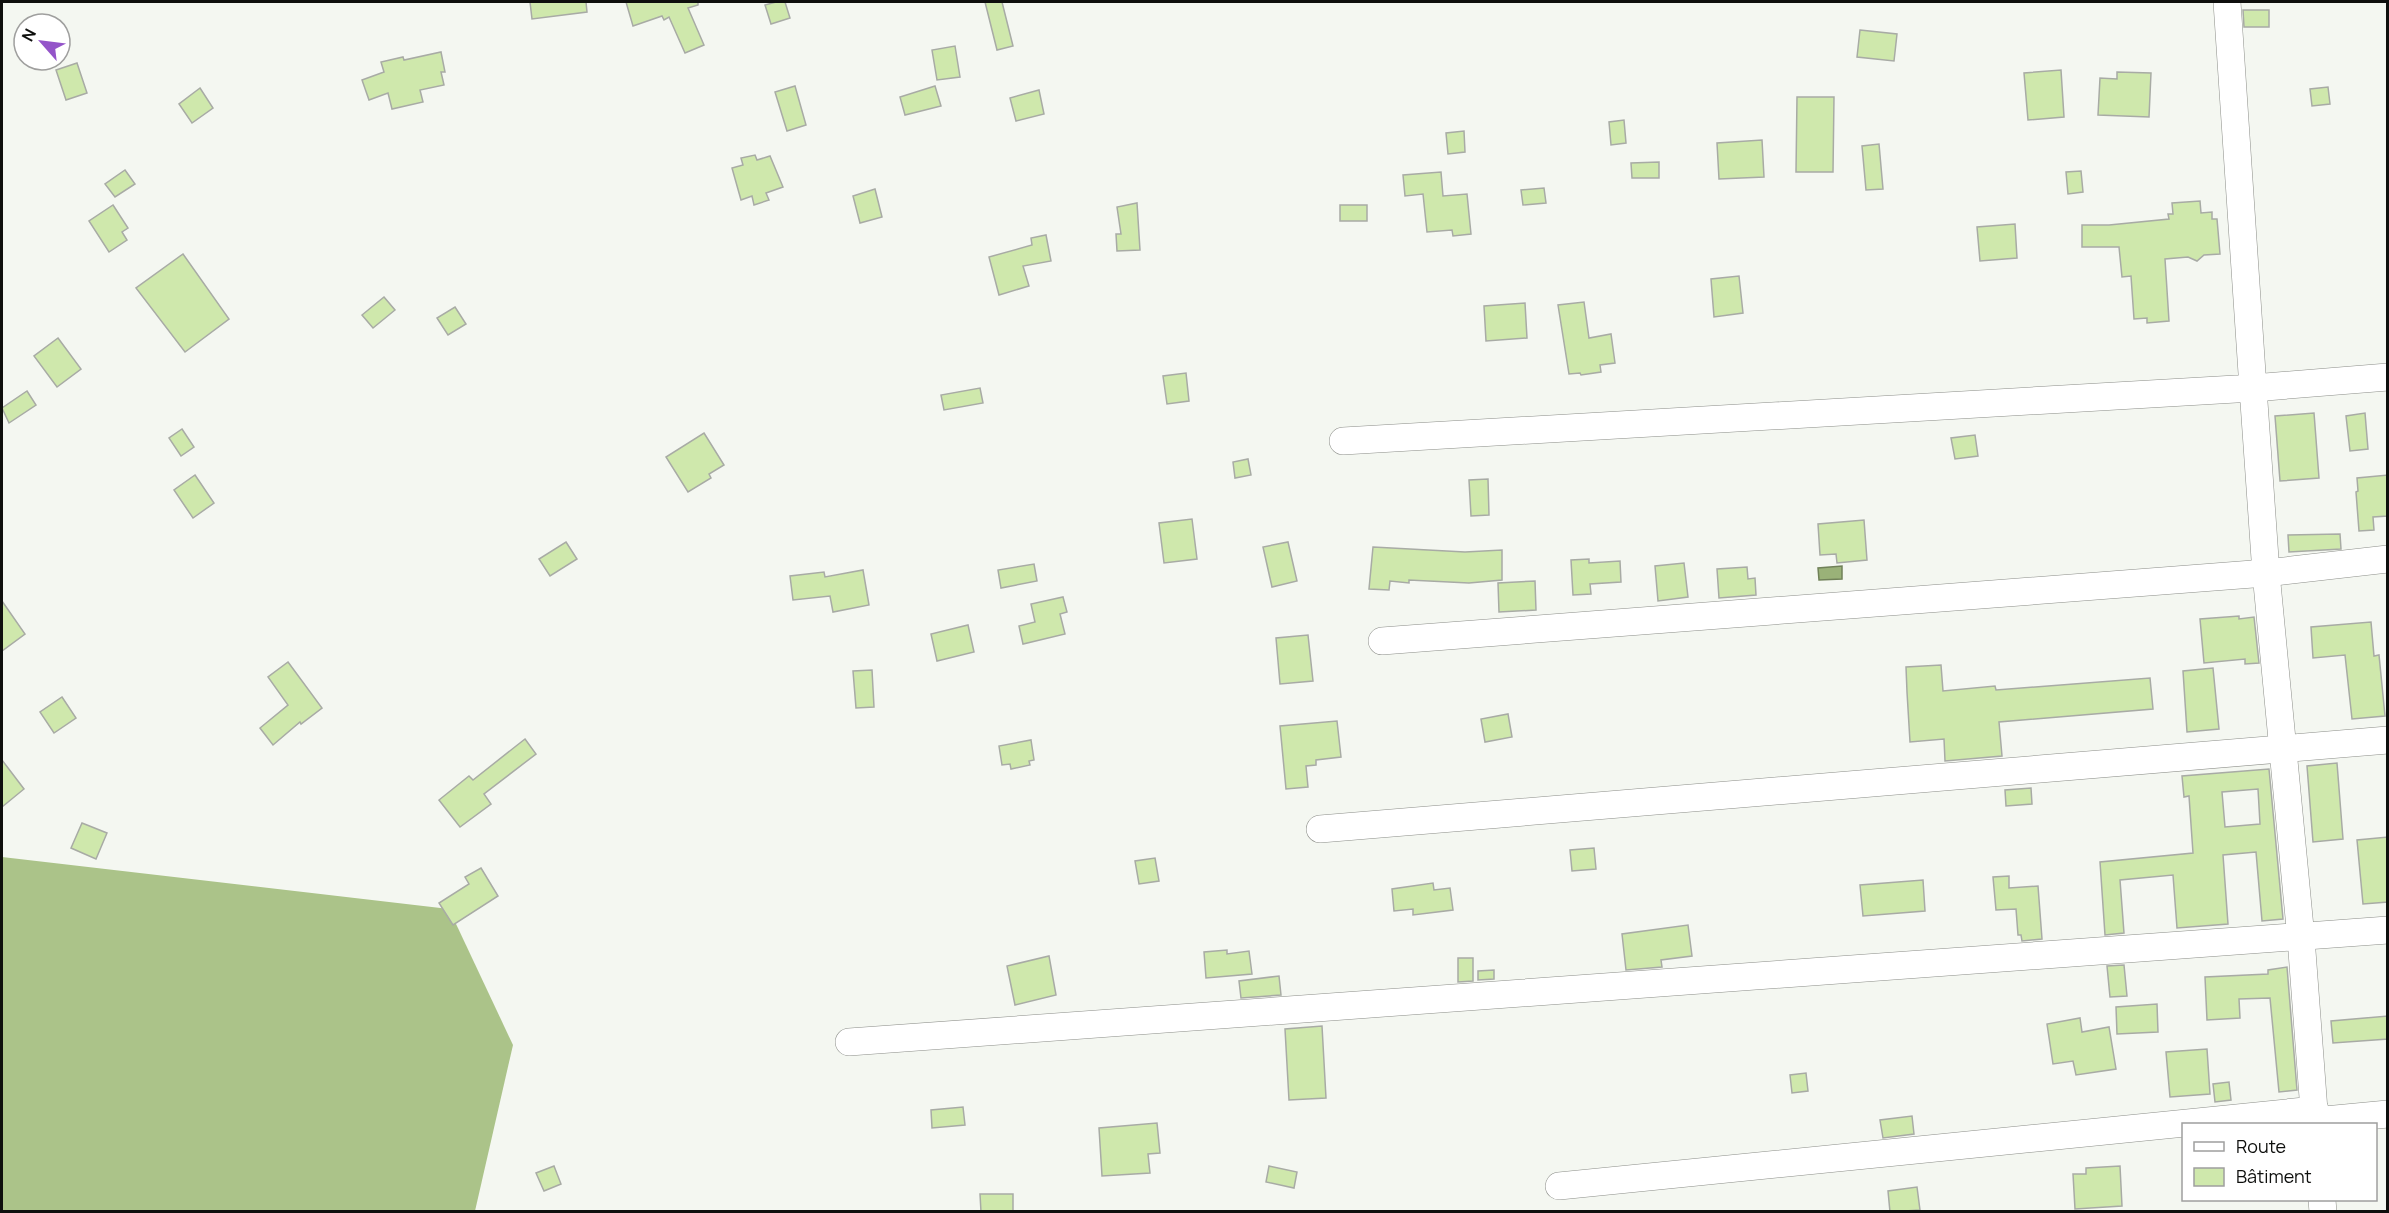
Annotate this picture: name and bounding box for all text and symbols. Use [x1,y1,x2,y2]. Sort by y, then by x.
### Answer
north arrow [12,12,72,72]
text: N [16,25,41,45]
legend [2182,1123,2377,1201]
text: Route [2236,1134,2286,1158]
text: Bâtiment [2236,1164,2312,1188]

